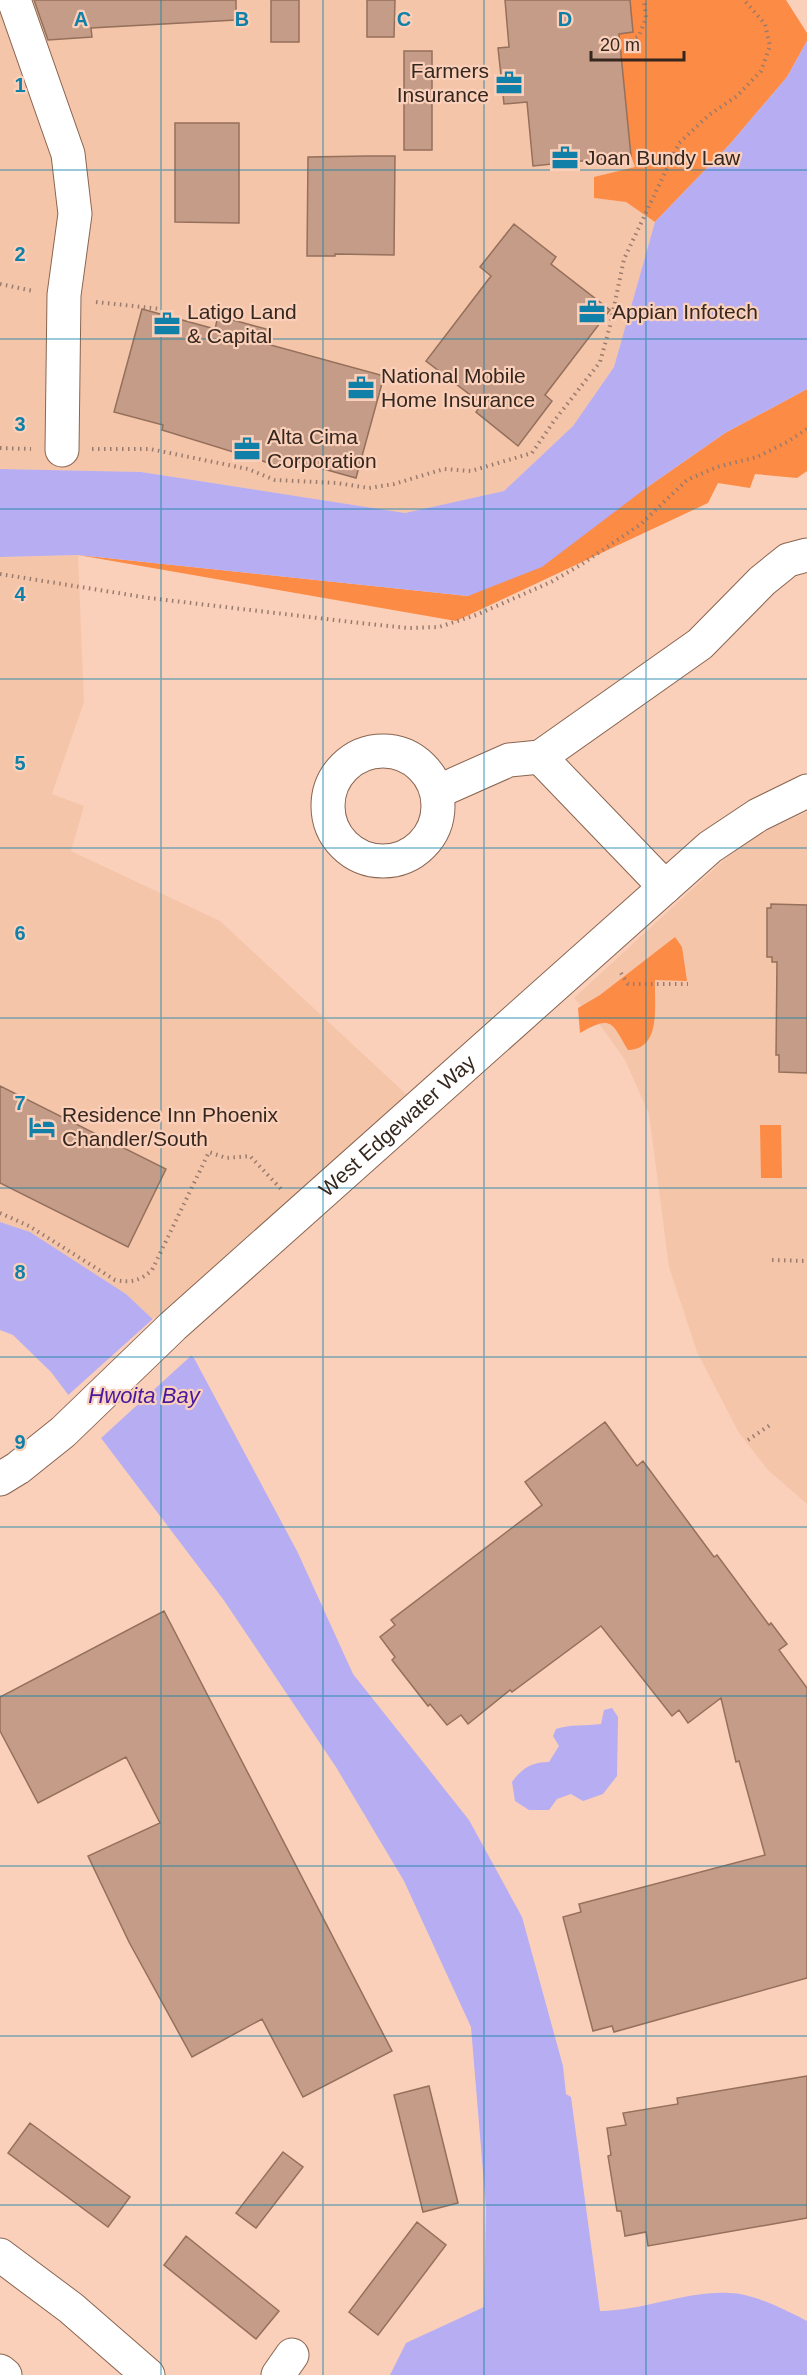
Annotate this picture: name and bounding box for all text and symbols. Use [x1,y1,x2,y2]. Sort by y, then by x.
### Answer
text: A [74,8,88,30]
text: B [235,8,249,30]
text: C [397,8,411,30]
text: D [558,8,572,30]
scale bar [591,24,684,62]
text: 20 m [600,35,640,55]
place label: Farmers Insurance [397,59,489,106]
office icon: Farmers Insurance [494,68,524,98]
text: 1 [14,74,26,96]
office icon: Joan Bundy Law [550,143,580,173]
place label: Joan Bundy Law [585,146,741,169]
text: 2 [14,243,26,265]
office icon: Appian Infotech [577,297,607,327]
place label: Latigo Land & Capital [187,300,297,347]
place label: Appian Infotech [612,300,758,323]
office icon: Latigo Land & Capital [152,309,182,339]
place label: National Mobile Home Insurance [381,364,535,411]
office icon: National Mobile Home Insurance [346,373,376,403]
text: 3 [14,413,26,435]
place label: Alta Cima Corporation [267,425,377,472]
office icon: Alta Cima Corporation [232,434,262,464]
text: 4 [14,583,26,605]
text: 5 [14,752,26,774]
text: 6 [14,922,26,944]
street label: West Edgewater Way [314,1050,480,1201]
text: 7 [14,1092,26,1114]
place label: Residence Inn Phoenix Chandler/South [62,1103,278,1150]
hotel icon: Residence Inn Phoenix Chandler/South [27,1112,57,1142]
text: 8 [14,1261,26,1283]
water label: Hwoita Bay [88,1383,202,1408]
text: 9 [14,1431,26,1453]

